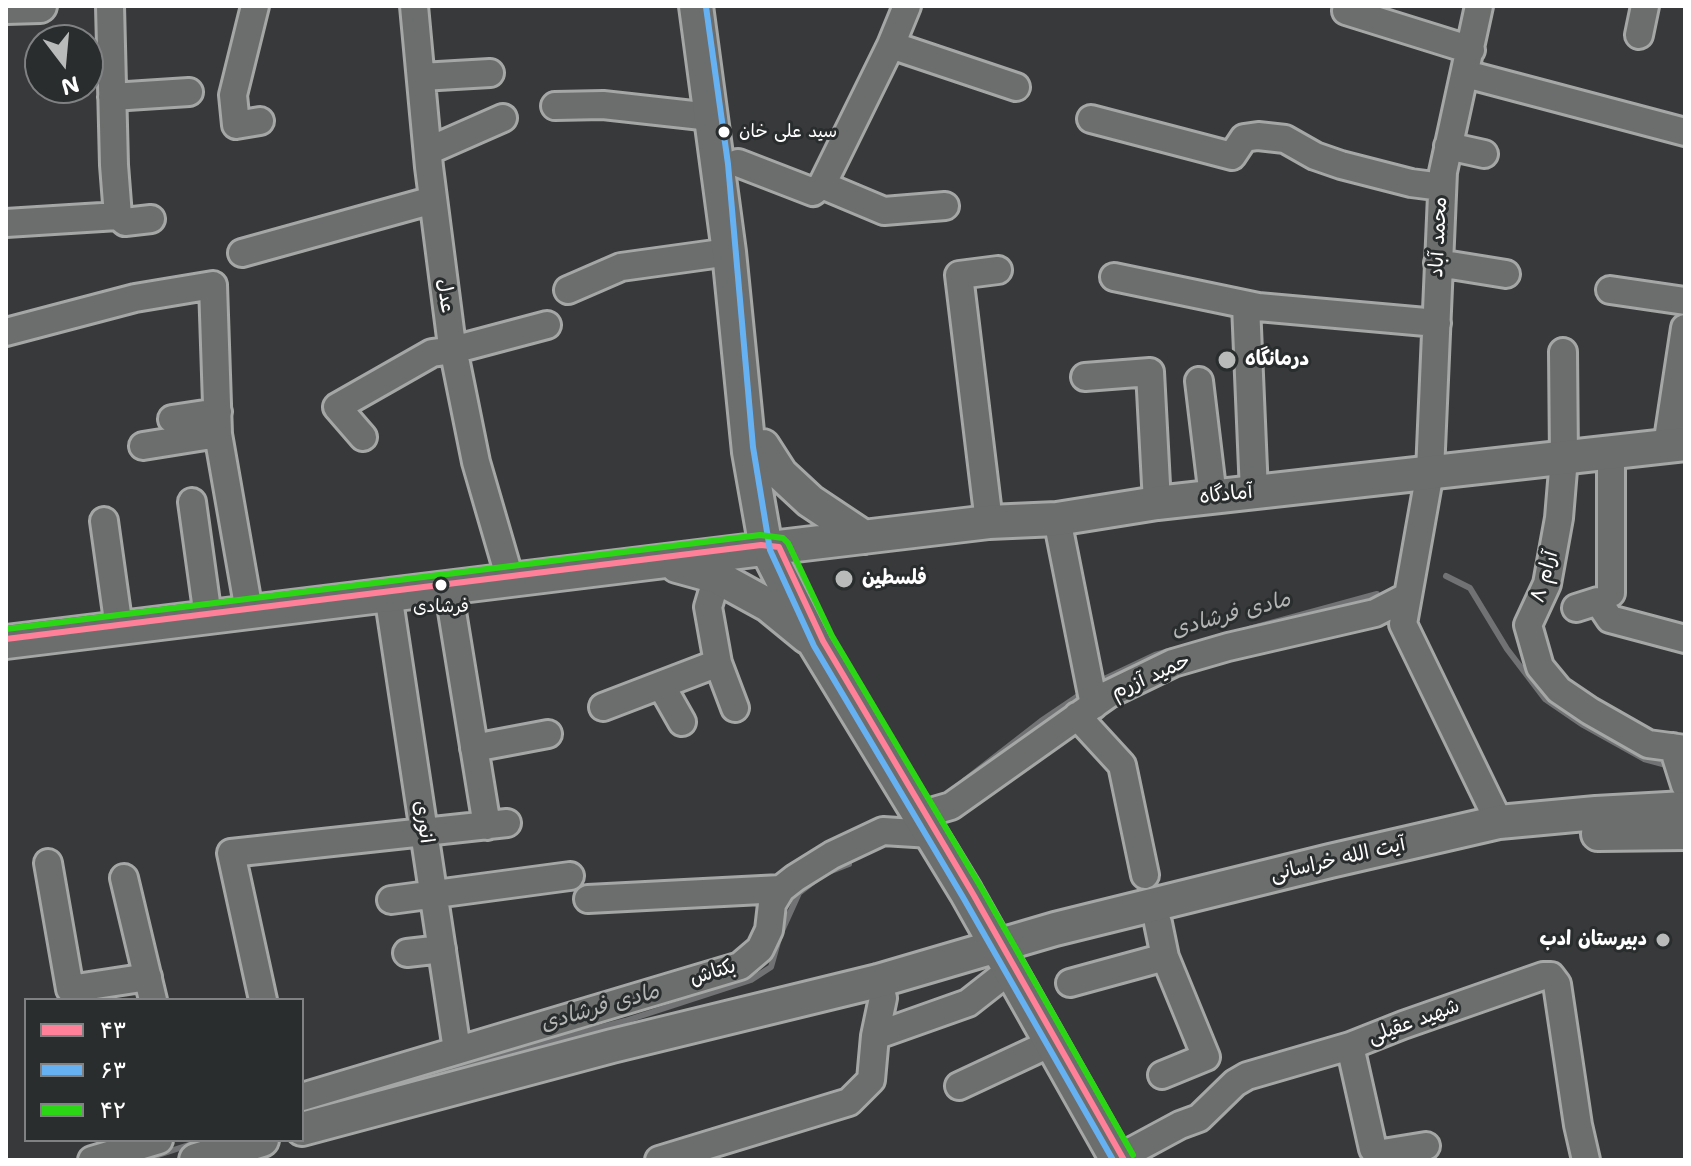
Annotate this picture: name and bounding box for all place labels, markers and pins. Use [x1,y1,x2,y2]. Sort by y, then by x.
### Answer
place label: سید علی خان [739,121,837,143]
marker: سید علی خان [716,124,732,140]
place label: درمانگاه [1245,348,1309,372]
marker: درمانگاه [1216,349,1238,371]
place label: فلسطین [862,567,927,591]
marker: فلسطین [833,568,855,590]
marker: فرشادی [433,577,449,593]
place label: فرشادی [413,596,469,618]
place label: دبیرستان ادب [1539,928,1647,952]
marker: دبیرستان ادب [1654,931,1672,949]

